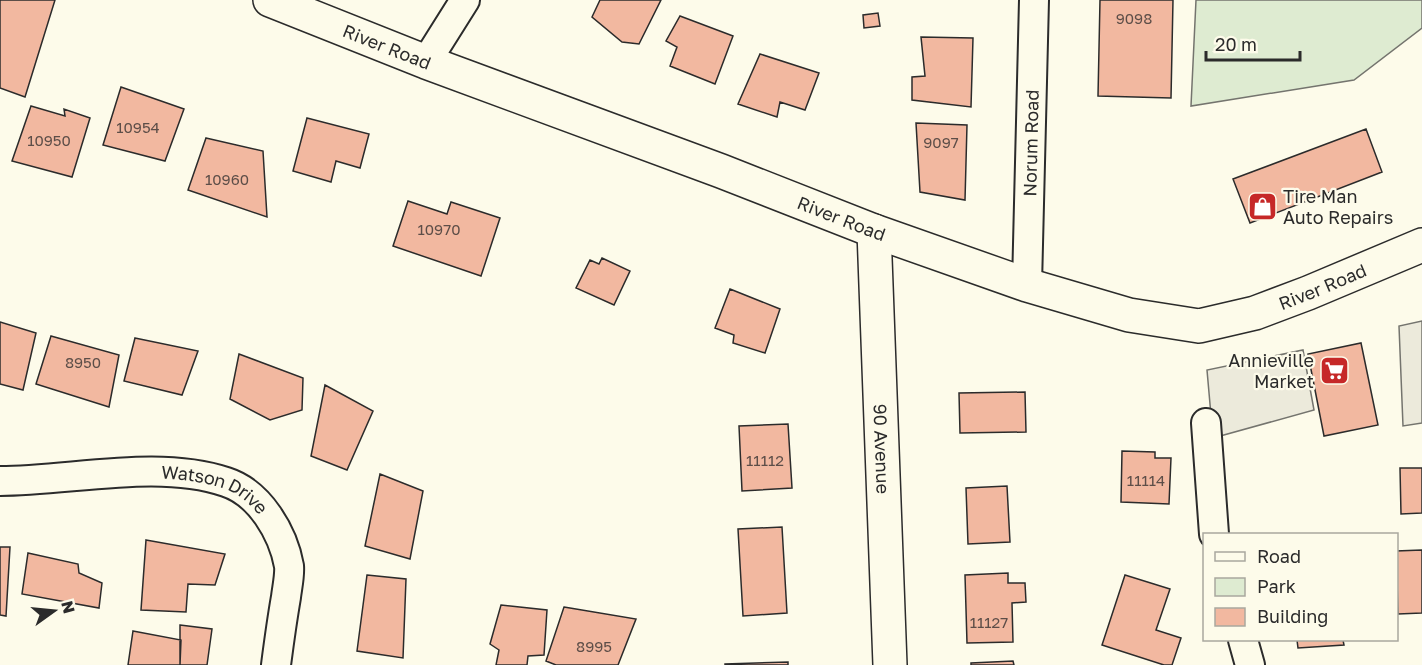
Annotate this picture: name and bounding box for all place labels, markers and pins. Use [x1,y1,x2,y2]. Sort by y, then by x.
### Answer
place label: Tire Man Auto Repairs [1283,185,1393,228]
shop icon: Tire Man Auto Repairs [1246,190,1278,222]
place label: Annieville Market [1228,349,1314,392]
supermarket icon: Annieville Market [1319,354,1351,386]

